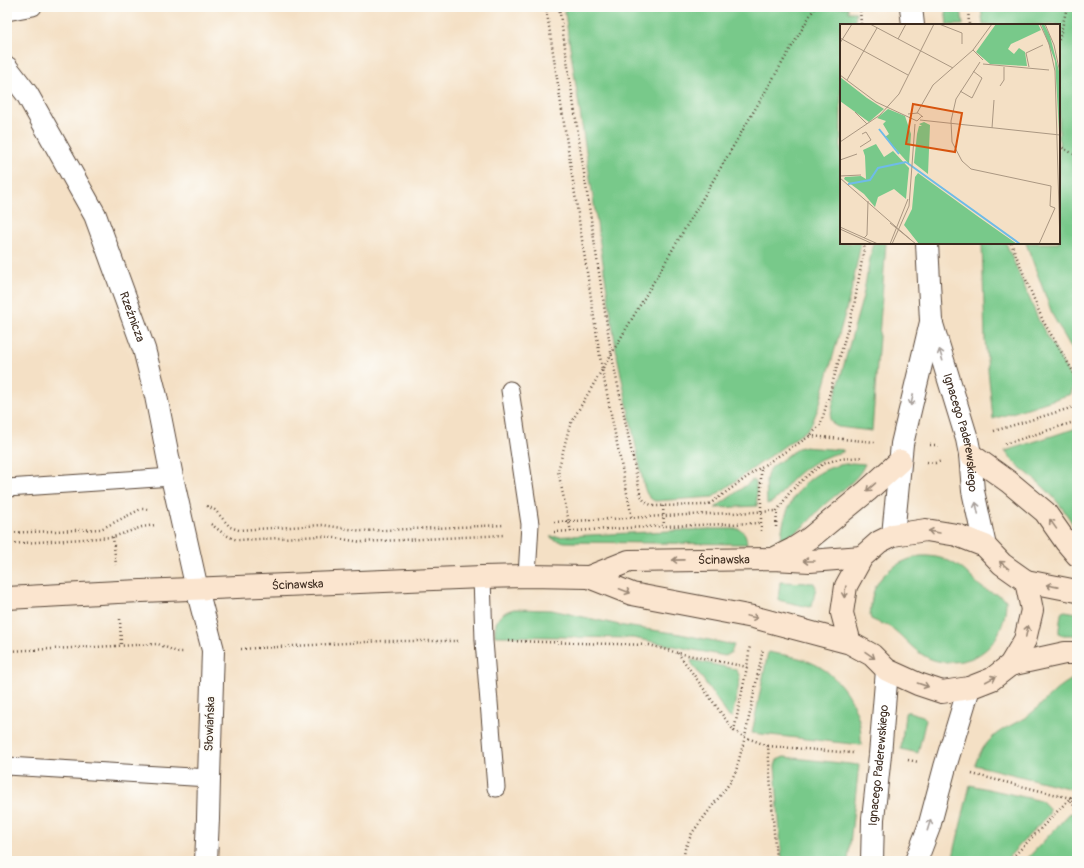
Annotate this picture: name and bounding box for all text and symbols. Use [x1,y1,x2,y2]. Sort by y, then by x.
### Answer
inset map [840,24,1060,244]
street label: Rzeźnicza [116,290,148,344]
one-way arrow [937,348,944,361]
street label: Ignacego Paderewskiego [940,371,981,493]
one-way arrow [908,393,916,406]
one-way arrow [866,482,876,492]
one-way arrow [973,502,981,515]
one-way arrow [1049,519,1057,530]
one-way arrow [928,527,941,535]
street label: Ścinawska [698,551,750,568]
one-way arrow [672,556,685,564]
one-way arrow [803,557,816,565]
one-way arrow [999,561,1010,569]
street label: Ścinawska [271,576,324,593]
one-way arrow [1045,582,1058,590]
one-way arrow [841,585,849,598]
one-way arrow [619,588,631,596]
one-way arrow [746,613,759,621]
one-way arrow [1024,625,1032,638]
one-way arrow [864,651,875,659]
one-way arrow [984,675,996,682]
one-way arrow [916,682,929,689]
street label: Słowiańska [202,696,218,752]
street label: Ignacego Paderewskiego [865,704,892,826]
one-way arrow [926,818,933,831]

